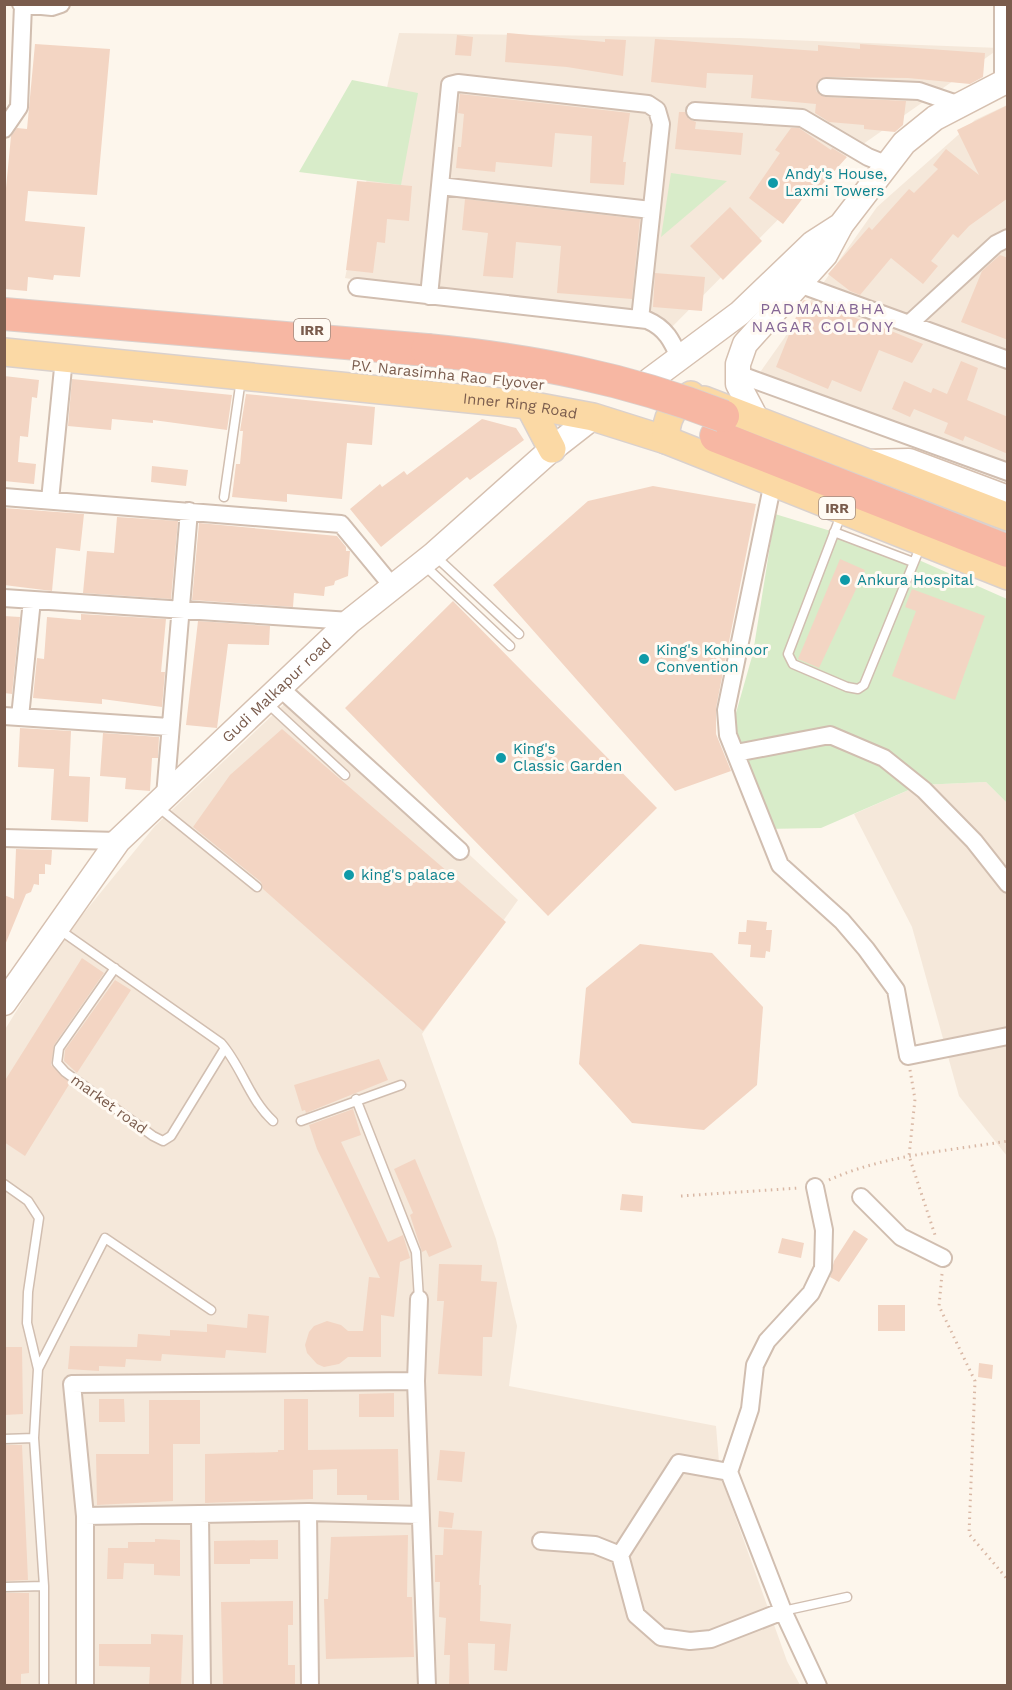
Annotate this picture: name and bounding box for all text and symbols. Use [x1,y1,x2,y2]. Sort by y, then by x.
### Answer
place label: Andy's House, Laxmi Towers [785,165,887,200]
marker: Andy's House, Laxmi Towers [766,176,780,190]
district label: PADMANABHA NAGAR COLONY [751,299,895,336]
road number: IRR [294,319,330,341]
street label: P.V. Narasimha Rao Flyover [350,356,546,394]
street label: Inner Ring Road [462,389,579,423]
road number: IRR [819,497,855,519]
place label: Ankura Hospital [857,571,974,589]
marker: Ankura Hospital [838,573,852,587]
street label: Gudi Malkapur road [218,634,335,746]
place label: King's Kohinoor Convention [656,641,768,676]
marker: King's Kohinoor Convention [637,652,651,666]
place label: King's Classic Garden [513,740,622,775]
marker: King's Classic Garden [494,751,508,765]
place label: king's palace [361,866,455,884]
marker: king's palace [342,868,356,882]
street label: market road [67,1070,151,1138]

